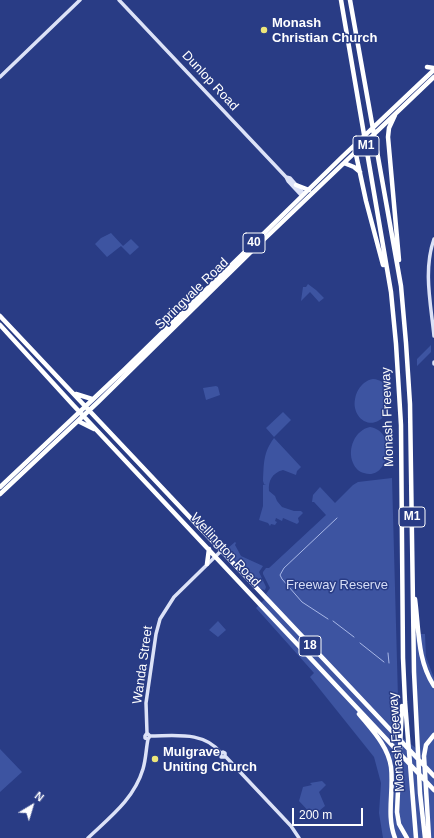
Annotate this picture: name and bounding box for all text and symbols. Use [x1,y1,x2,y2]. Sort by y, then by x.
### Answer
place label: Monash Christian Church [272,15,377,46]
marker: Monash Christian Church [259,25,269,35]
street label: Dunlop Road [178,48,242,114]
road number: M1 [353,136,379,156]
road number: 40 [243,233,265,253]
street label: Springvale Road [152,255,232,333]
street label: Monash Freeway [378,367,398,467]
road number: M1 [399,507,425,527]
street label: Wellington Road [187,510,263,590]
park label: Freeway Reserve [286,577,388,593]
street label: Wanda Street [130,625,156,705]
road number: 18 [299,636,321,656]
street label: Monash Freeway [386,692,408,792]
place label: Mulgrave Uniting Church [163,744,257,775]
marker: Mulgrave Uniting Church [150,754,160,764]
north arrow [12,786,52,826]
text: N [33,789,46,804]
scale bar [294,800,365,826]
text: 200 m [299,808,332,822]

